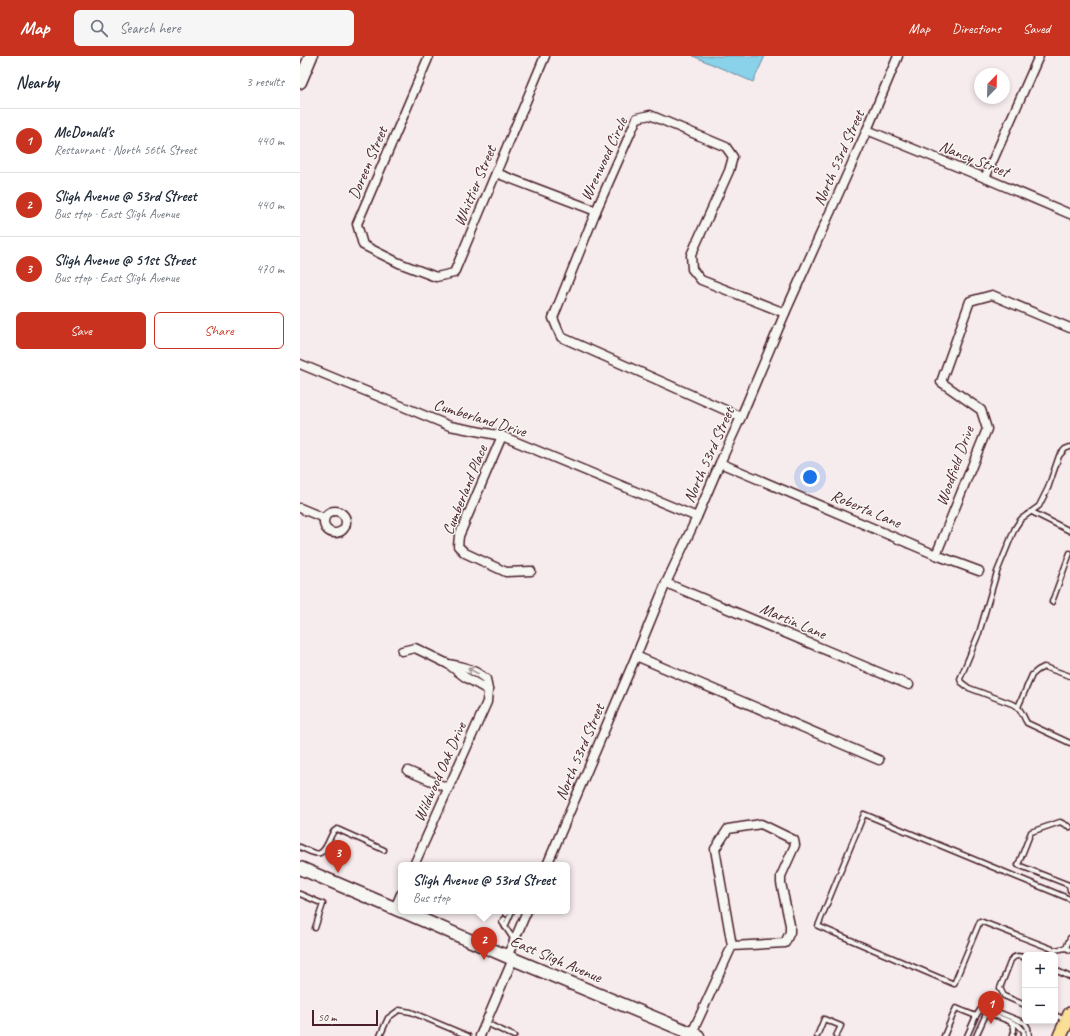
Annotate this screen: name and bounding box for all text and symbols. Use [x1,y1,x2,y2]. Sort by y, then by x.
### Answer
search box [74,10,354,46]
text: Map [20,16,50,40]
icon: search [88,17,110,39]
text: Search here [120,19,181,38]
text: Map [909,20,930,37]
text: Directions [952,20,1001,37]
text: Saved [1023,20,1050,37]
north arrow [974,68,1010,104]
text: Nearby [16,72,59,93]
text: 3 results [246,74,284,90]
street label: North 53rd Street [809,106,870,209]
street label: Wrenwood Circle [576,113,633,204]
street label: Doreen Street [344,122,393,202]
text: McDonald's [54,123,113,142]
text: 1 [26,133,32,149]
text: 440 m [256,133,284,149]
street label: Nancy Street [936,136,1014,183]
street label: Whittier Street [449,141,502,229]
text: Restaurant · North 56th Street [54,142,197,158]
text: Sligh Avenue @ 53rd Street [54,187,196,206]
text: 2 [26,197,32,213]
text: 440 m [256,197,284,213]
text: Bus stop · East Sligh Avenue [54,206,179,222]
text: Sligh Avenue @ 51st Street [54,251,195,270]
text: 3 [26,261,32,277]
text: 470 m [256,261,284,277]
text: Bus stop · East Sligh Avenue [54,270,179,286]
button: Save [16,312,146,349]
button: Share [154,312,284,349]
street label: Cumberland Drive [431,394,530,442]
street label: North 53rd Street [679,403,740,506]
street label: Woodfield Drive [931,422,979,509]
street label: Cumberland Place [438,441,493,538]
your location [800,467,820,487]
street label: Roberta Lane [828,485,906,533]
street label: Martin Lane [757,598,831,644]
one-way arrow [468,667,480,674]
street label: North 53rd Street [551,699,610,803]
street label: Wildwood Oak Drive [409,717,472,825]
pin: 3 [325,840,351,873]
popup [398,862,570,914]
text: Sligh Avenue @ 53rd Street [413,871,555,890]
text: Bus stop [413,890,450,906]
pin: 2 [471,927,497,960]
street label: East Sligh Avenue [507,931,606,988]
map controls [1022,952,1058,1024]
button: + [1022,952,1058,988]
button: − [1022,988,1058,1024]
pin: 1 [978,991,1004,1024]
scale bar [312,1008,378,1027]
text: 50 m [318,1010,337,1024]

